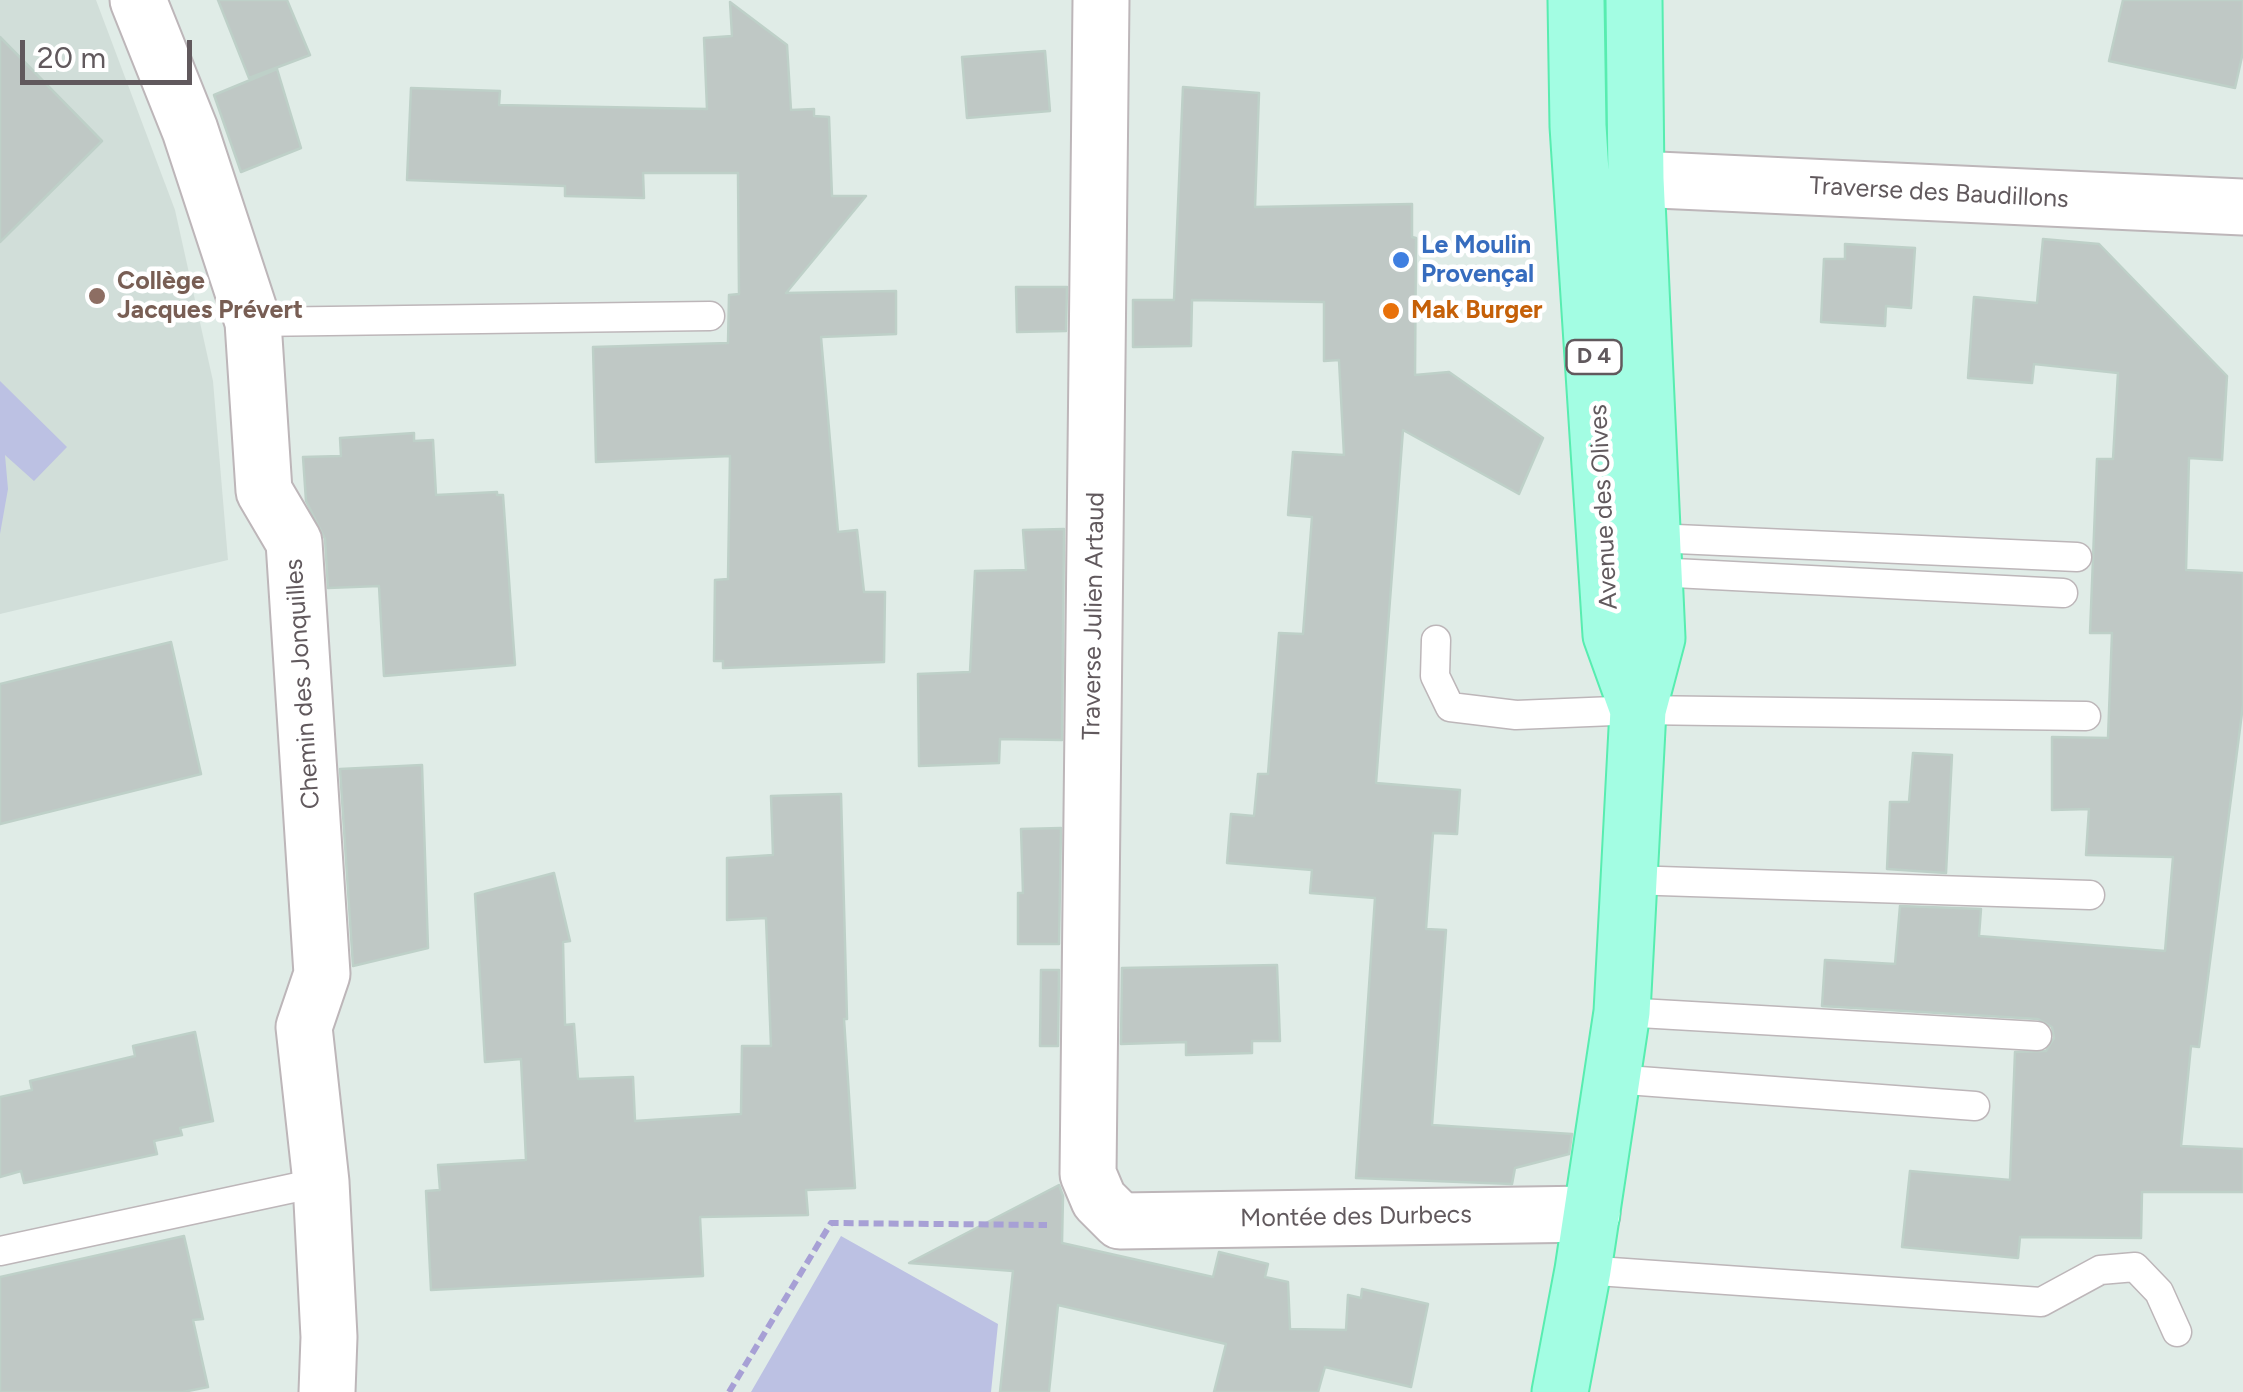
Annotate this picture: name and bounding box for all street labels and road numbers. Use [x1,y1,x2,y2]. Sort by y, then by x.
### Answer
street label: Traverse des Baudillons [1809,171,2069,215]
road number: D 4 [1566,340,1622,374]
street label: Avenue des Olives [1584,404,1624,610]
street label: Traverse Julien Artaud [1077,492,1111,740]
street label: Chemin des Jonquilles [279,558,327,810]
street label: Montée des Durbecs [1240,1200,1472,1234]

